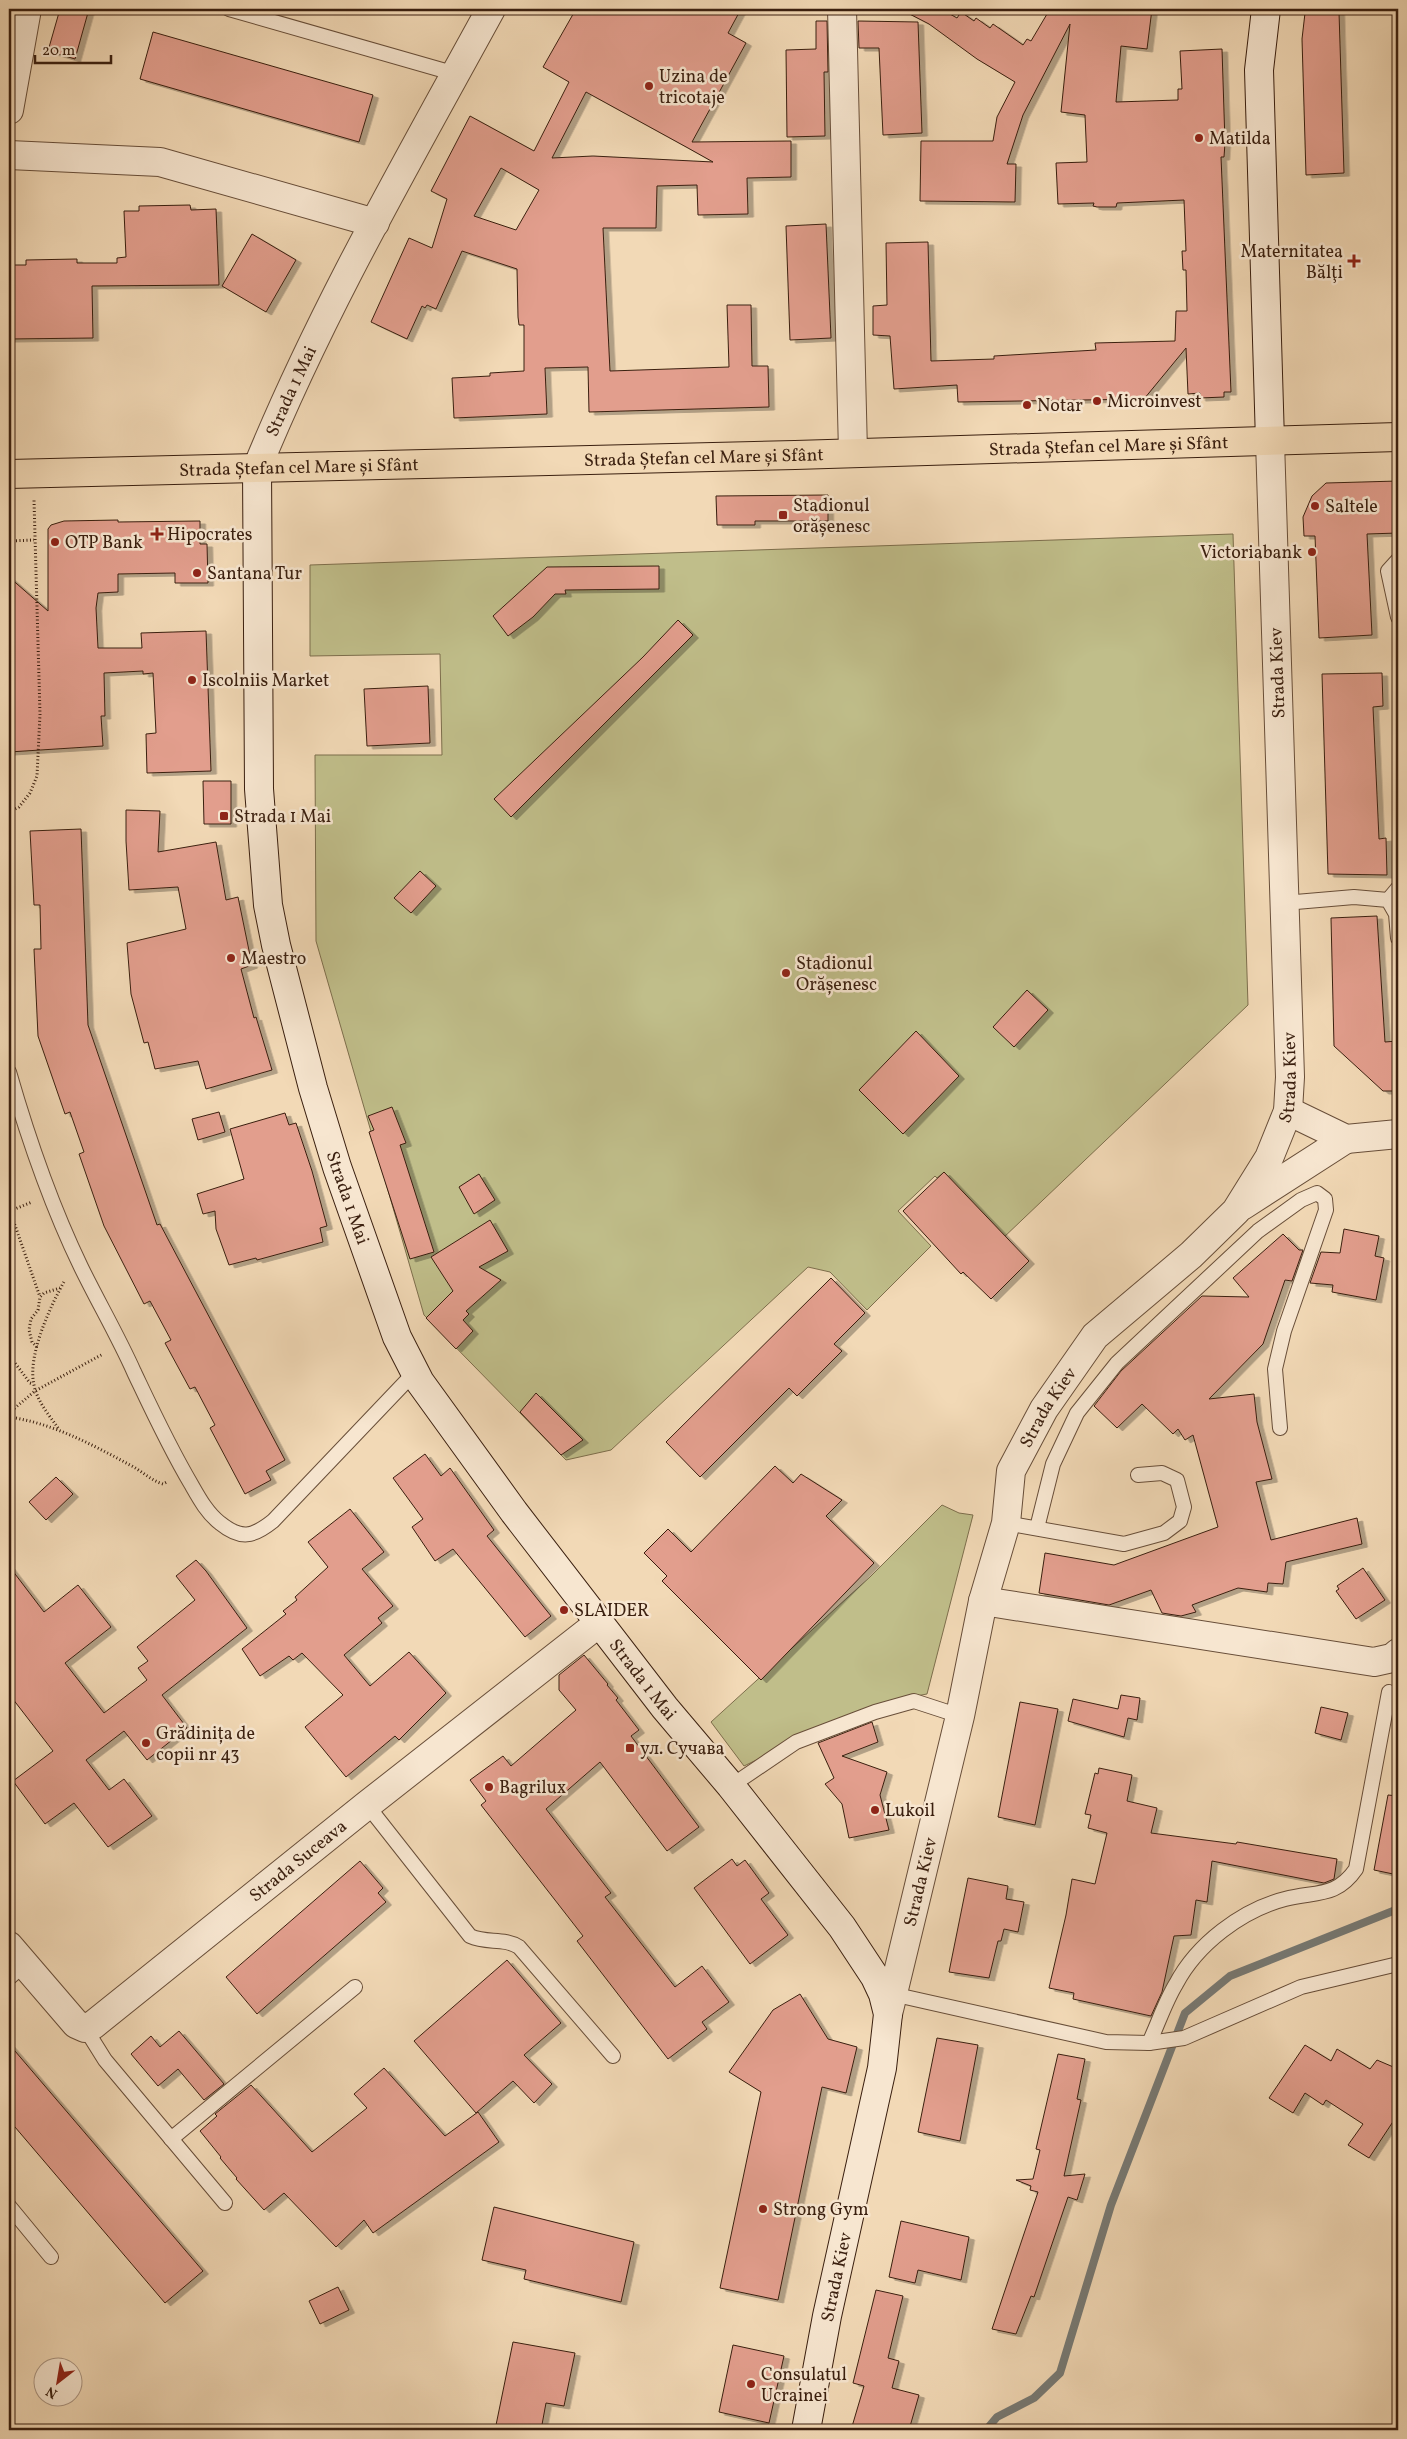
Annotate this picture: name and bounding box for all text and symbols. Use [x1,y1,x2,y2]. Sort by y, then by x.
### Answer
scale bar [35,32,111,64]
text: 20 m [42,41,75,62]
place label: Uzina de tricotaje [659,65,728,111]
marker: Uzina de tricotaje [643,80,655,92]
place label: Matilda [1209,127,1271,152]
marker: Matilda [1193,132,1205,144]
place label: Maternitatea Bălţi [1241,240,1343,286]
marker: Maternitatea Bălţi [1347,254,1361,268]
street label: Strada 1 Mai [261,342,324,441]
place label: Microinvest [1107,390,1202,415]
place label: Notar [1037,394,1083,419]
marker: Microinvest [1091,395,1103,407]
marker: Notar [1021,399,1033,411]
street label: Strada Ștefan cel Mare și Sfânt [988,431,1229,463]
street label: Strada Ștefan cel Mare și Sfânt [584,443,824,474]
street label: Strada Ștefan cel Mare și Sfânt [179,453,419,484]
place label: Stadionul orășenesc [793,494,870,540]
place label: Saltele [1325,495,1378,520]
marker: Saltele [1309,500,1321,512]
marker: Stadionul orășenesc [777,509,789,521]
place label: Hipocrates [167,523,253,548]
marker: Hipocrates [151,528,163,540]
place label: OTP Bank [65,531,143,556]
marker: OTP Bank [49,536,61,548]
place label: Victoriabank [1200,541,1302,566]
marker: Victoriabank [1306,546,1318,558]
place label: Santana Tur [207,562,302,587]
marker: Santana Tur [191,567,203,579]
street label: Strada Kiev [1264,627,1293,719]
place label: Iscolniis Market [202,669,329,694]
marker: Iscolniis Market [186,674,198,686]
place label: Strada 1 Mai [234,805,331,830]
marker: Strada 1 Mai [218,810,230,822]
place label: Maestro [241,947,306,972]
marker: Maestro [225,952,237,964]
place label: Stadionul Orășenesc [796,952,877,998]
marker: Stadionul Orășenesc [780,967,792,979]
street label: Strada Kiev [1273,1031,1304,1127]
street label: Strada 1 Mai [319,1148,374,1248]
street label: Strada Kiev [1014,1362,1084,1453]
place label: SLAIDER [574,1599,649,1624]
marker: SLAIDER [558,1604,570,1616]
street label: Strada 1 Mai [602,1634,682,1727]
place label: Grădinița de copii nr 43 [156,1722,255,1768]
marker: Grădinița de copii nr 43 [140,1737,152,1749]
place label: ул. Сучава [640,1737,725,1762]
marker: ул. Сучава [624,1742,636,1754]
place label: Bagrilux [499,1776,566,1801]
marker: Bagrilux [483,1781,495,1793]
place label: Lukoil [885,1799,935,1824]
marker: Lukoil [869,1804,881,1816]
street label: Strada Suceava [245,1815,353,1909]
street label: Strada Kiev [899,1835,944,1929]
place label: Strong Gym [773,2198,869,2223]
marker: Strong Gym [757,2203,769,2215]
street label: Strada Kiev [816,2230,859,2324]
north arrow [32,2356,82,2406]
place label: Consulatul Ucrainei [761,2363,847,2409]
marker: Consulatul Ucrainei [745,2378,757,2390]
text: N [43,2381,61,2403]

